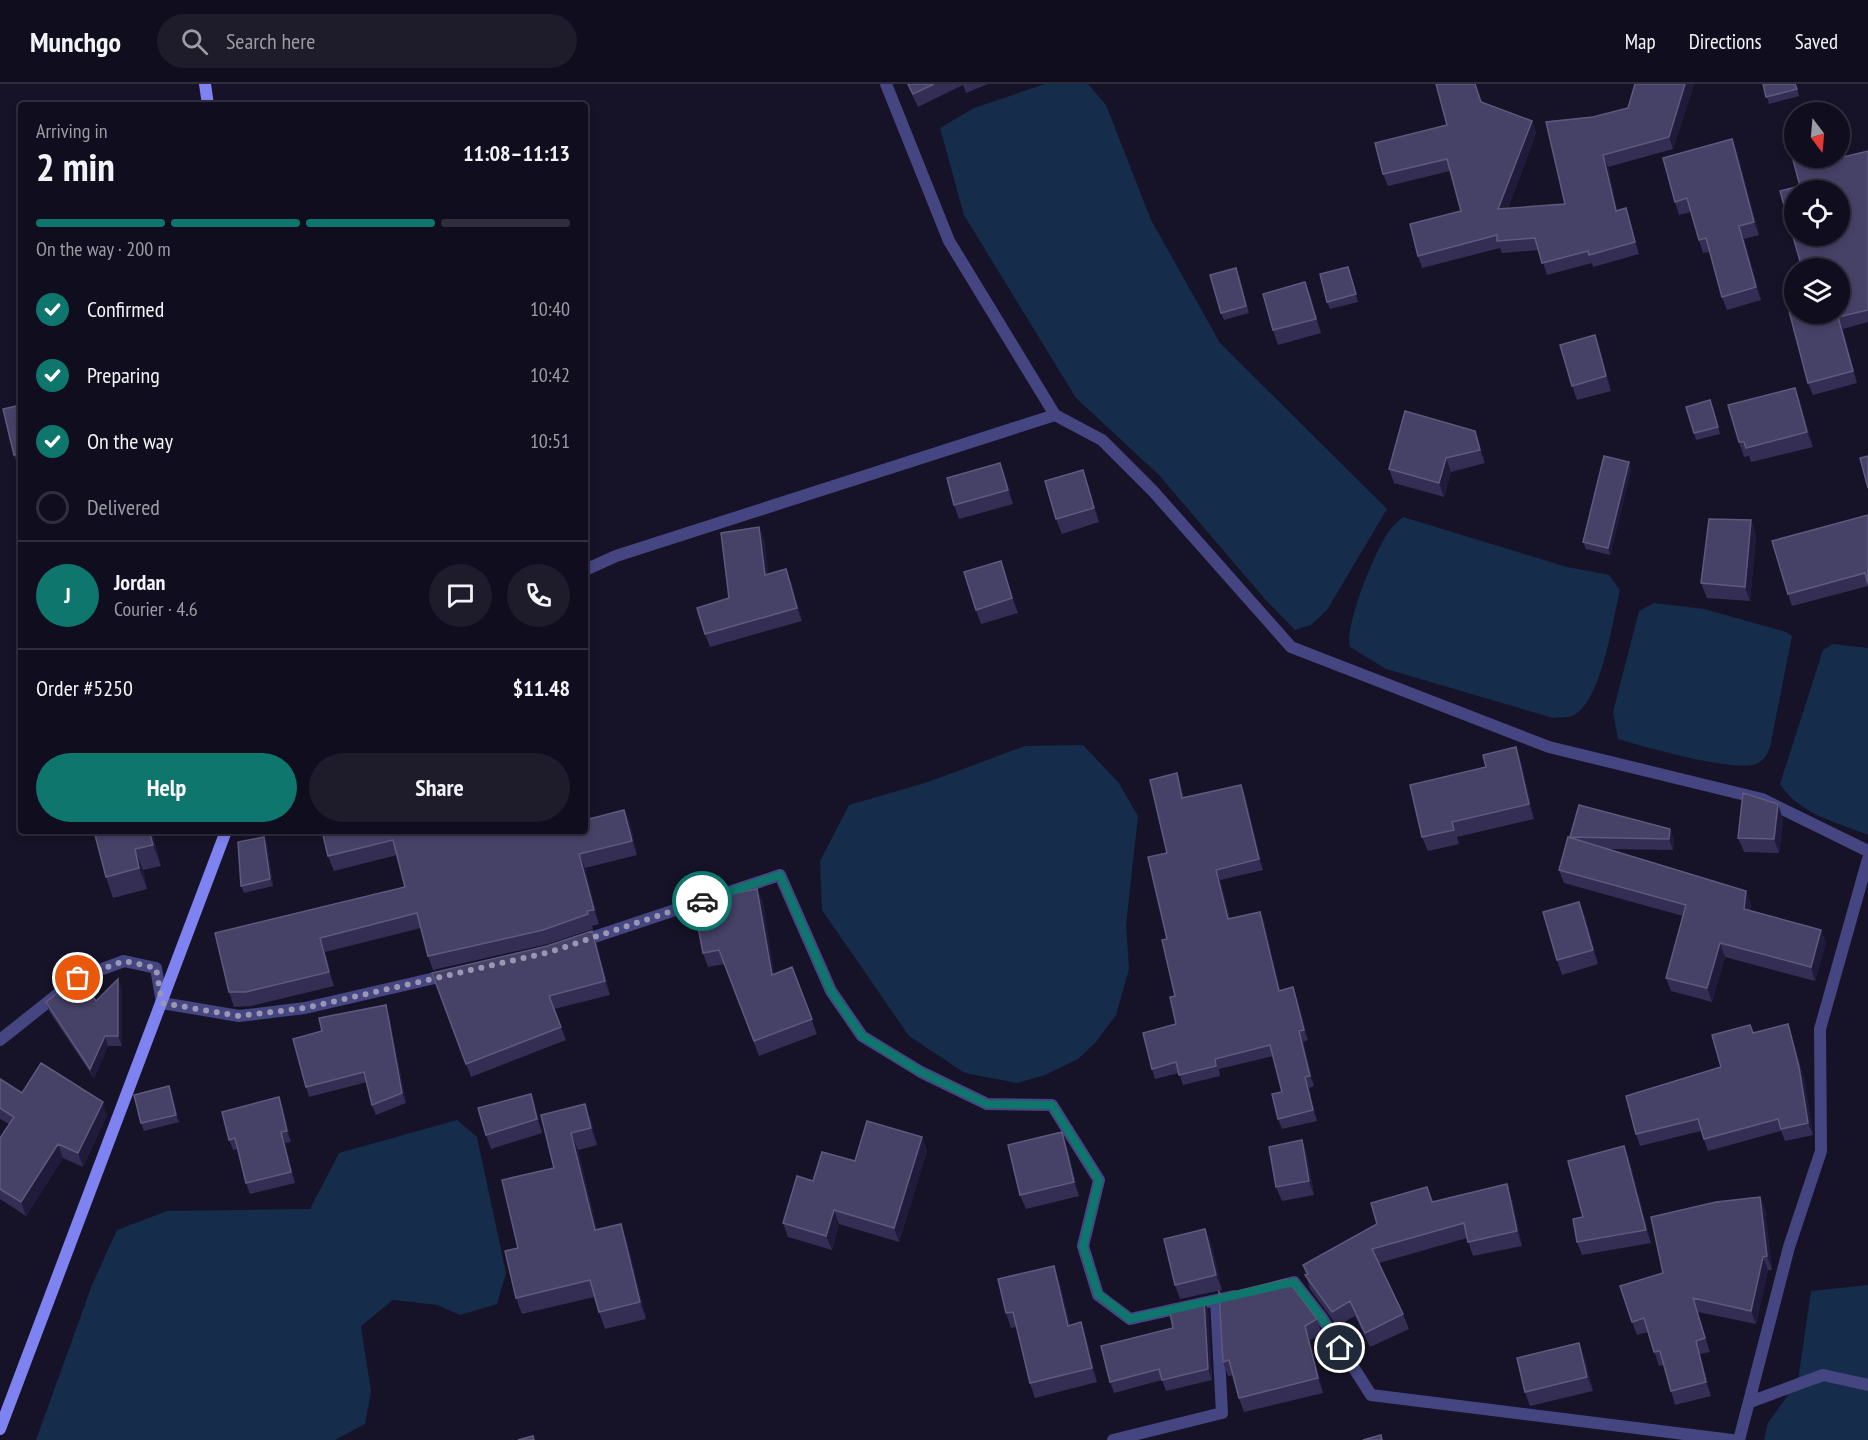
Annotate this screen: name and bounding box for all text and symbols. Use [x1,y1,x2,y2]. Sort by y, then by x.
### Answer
search box [157,14,577,68]
text: Munchgo [30,23,121,60]
icon: search [178,25,211,58]
text: Search here [226,27,315,55]
text: Map [1625,28,1656,55]
text: Directions [1689,28,1762,55]
text: Saved [1795,28,1838,55]
north arrow [1784,102,1850,168]
map controls [1784,102,1850,324]
text: Arriving in [36,118,108,144]
text: 11:08–11:13 [463,139,570,167]
text: 2 min [36,141,115,192]
button: locate [1784,180,1850,246]
text: On the way · 200 m [36,236,171,262]
button: layers [1784,258,1850,324]
icon: check [36,293,69,326]
text: Confirmed [87,295,164,323]
text: 10:40 [530,296,570,322]
icon: check [36,359,69,392]
text: Preparing [87,361,160,389]
text: 10:42 [530,362,570,388]
icon: check [36,425,69,458]
text: On the way [87,427,173,455]
text: 10:51 [530,428,570,454]
text: Delivered [87,493,160,521]
button: chat [429,564,492,627]
button: phone [507,564,570,627]
text: Jordan [114,568,165,596]
text: J [64,581,71,609]
text: Courier · 4.6 [114,596,198,622]
text: Order #5250 [36,674,133,702]
text: $11.48 [513,674,570,702]
button: Help [36,753,297,822]
button: Share [309,753,570,822]
courier [672,871,732,931]
icon: car [686,885,719,918]
pin [52,952,103,1003]
icon: bag [61,961,94,994]
pin [1314,1322,1365,1373]
icon: home [1323,1331,1356,1364]

